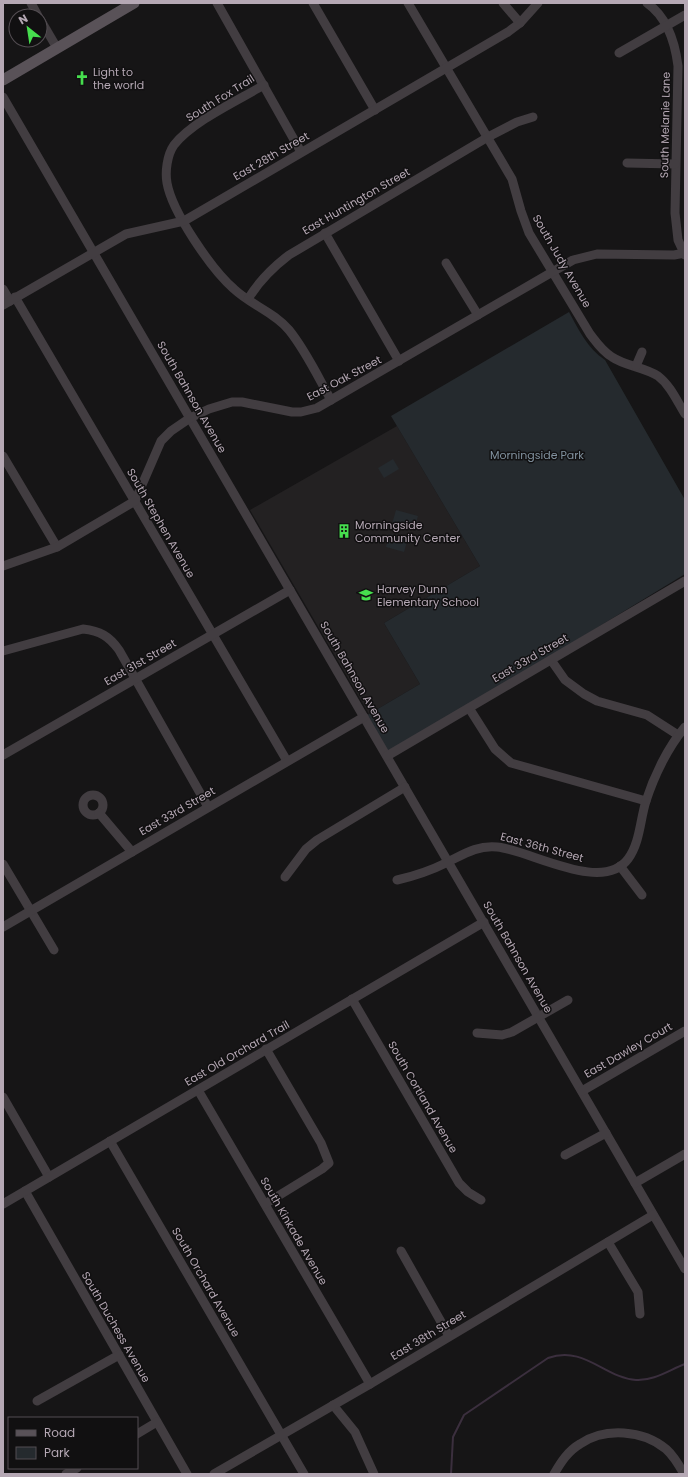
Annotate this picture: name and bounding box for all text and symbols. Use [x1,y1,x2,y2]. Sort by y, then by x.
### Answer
north arrow [8,8,48,48]
text: N [15,10,31,28]
place label: Light to the world [93,64,144,93]
church icon: Light to the world [74,70,90,86]
street label: South Fox Trail [183,70,257,126]
street label: South Melanie Lane [656,71,674,178]
street label: East 28th Street [230,128,312,184]
street label: East Huntington Street [299,164,413,238]
street label: South Judy Avenue [529,211,595,311]
street label: South Bahnson Avenue [153,338,231,456]
street label: East Oak Street [304,352,384,404]
park label: Morningside Park [490,447,584,463]
street label: South Stephen Avenue [123,465,199,581]
place label: Morningside Community Center [355,517,460,546]
building icon: Morningside Community Center [336,523,352,539]
place label: Harvey Dunn Elementary School [377,581,479,610]
school or university icon: Harvey Dunn Elementary School [358,587,374,603]
street label: South Bahnson Avenue [316,618,394,736]
street label: East 33rd Street [489,630,571,686]
street label: East 31st Street [101,635,179,689]
street label: East 33rd Street [136,783,218,839]
street label: East 36th Street [499,828,585,866]
street label: South Bahnson Avenue [479,898,557,1016]
street label: East Old Orchard Trail [182,1016,292,1090]
street label: East Dawley Court [581,1018,675,1082]
street label: South Cortland Avenue [384,1038,462,1156]
street label: South Kinkade Avenue [256,1174,332,1288]
street label: South Orchard Avenue [168,1224,244,1340]
street label: South Duchess Avenue [78,1269,154,1386]
street label: East 38th Street [387,1306,469,1364]
legend [8,1417,138,1469]
text: Road [44,1424,75,1441]
text: Park [44,1444,71,1461]

